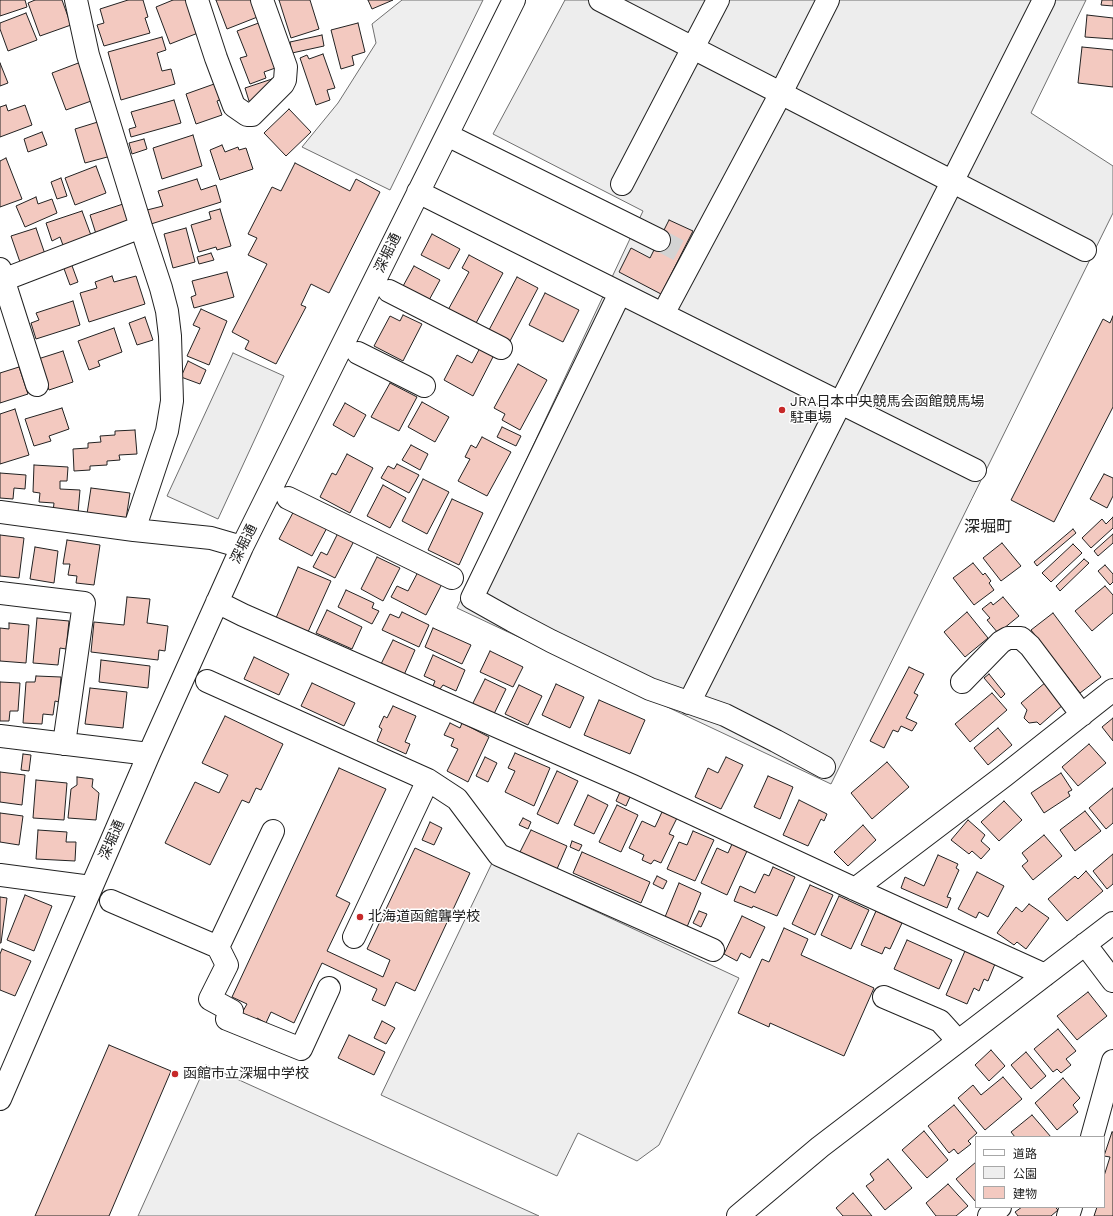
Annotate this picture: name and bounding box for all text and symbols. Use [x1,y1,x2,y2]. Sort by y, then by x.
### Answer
street label: 深堀通 [371,230,405,276]
place label: JRA日本中央競馬会函館競馬場 駐車場 [790,394,984,426]
marker: JRA日本中央競馬会函館競馬場 駐車場 [777,405,787,415]
district label: 深堀町 [964,517,1012,537]
street label: 深堀通 [227,521,261,567]
street label: 深堀通 [96,817,128,863]
place label: 北海道函館聾学校 [368,909,480,925]
marker: 北海道函館聾学校 [355,912,365,922]
place label: 函館市立深堀中学校 [183,1066,309,1082]
marker: 函館市立深堀中学校 [170,1069,180,1079]
legend [975,1136,1105,1208]
text: 道路 [1013,1147,1037,1161]
text: 公園 [1013,1167,1037,1181]
text: 建物 [1013,1187,1037,1201]

